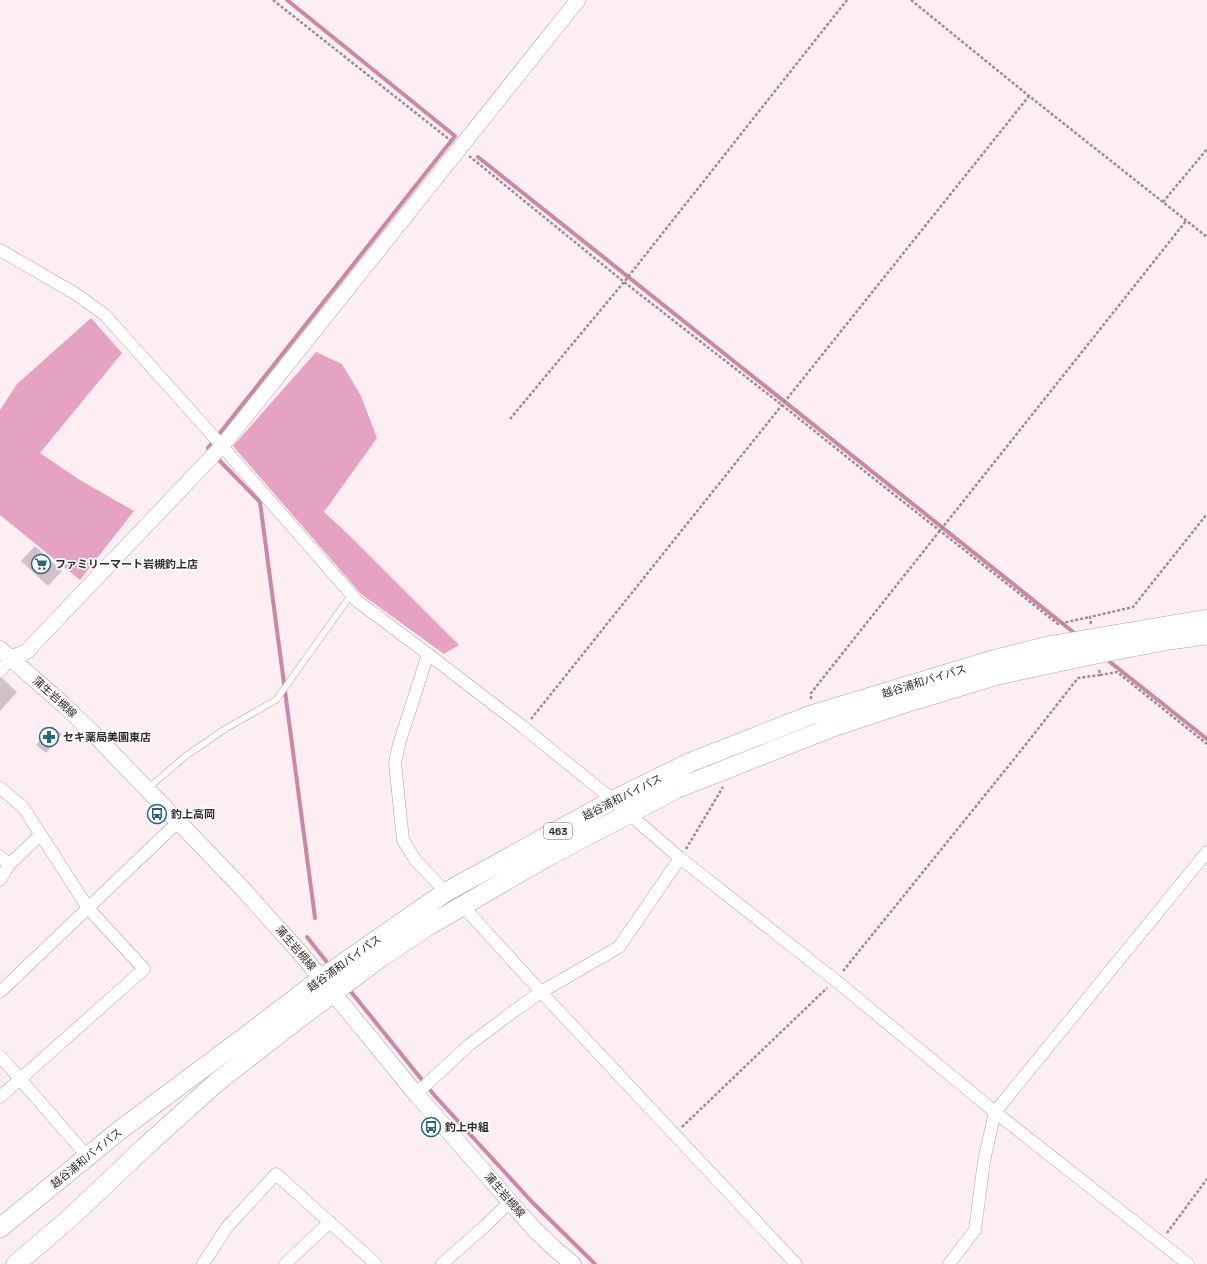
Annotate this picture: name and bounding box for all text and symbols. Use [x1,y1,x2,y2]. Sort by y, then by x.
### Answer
supermarket icon: ファミリーマート岩槻釣上店 [30,553,52,575]
place label: ファミリーマート岩槻釣上店 [55,557,198,571]
street label: 越谷浦和バイパス [880,661,968,701]
street label: 蒲生岩槻線 [30,673,80,721]
pharmacy icon: セキ薬局美園東店 [38,726,60,748]
place label: セキ薬局美園東店 [63,730,151,744]
street label: 越谷浦和バイパス [580,771,664,823]
bus stop icon: 釣上高岡 [146,803,168,825]
place label: 釣上高岡 [170,807,215,821]
road number: 463 [544,823,572,839]
street label: 蒲生岩槻線 [273,923,319,973]
street label: 越谷浦和バイパス [304,932,384,994]
bus stop icon: 釣上中組 [420,1116,442,1138]
place label: 釣上中組 [444,1120,489,1134]
street label: 越谷浦和バイパス [47,1125,125,1191]
street label: 蒲生岩槻線 [482,1170,528,1220]

